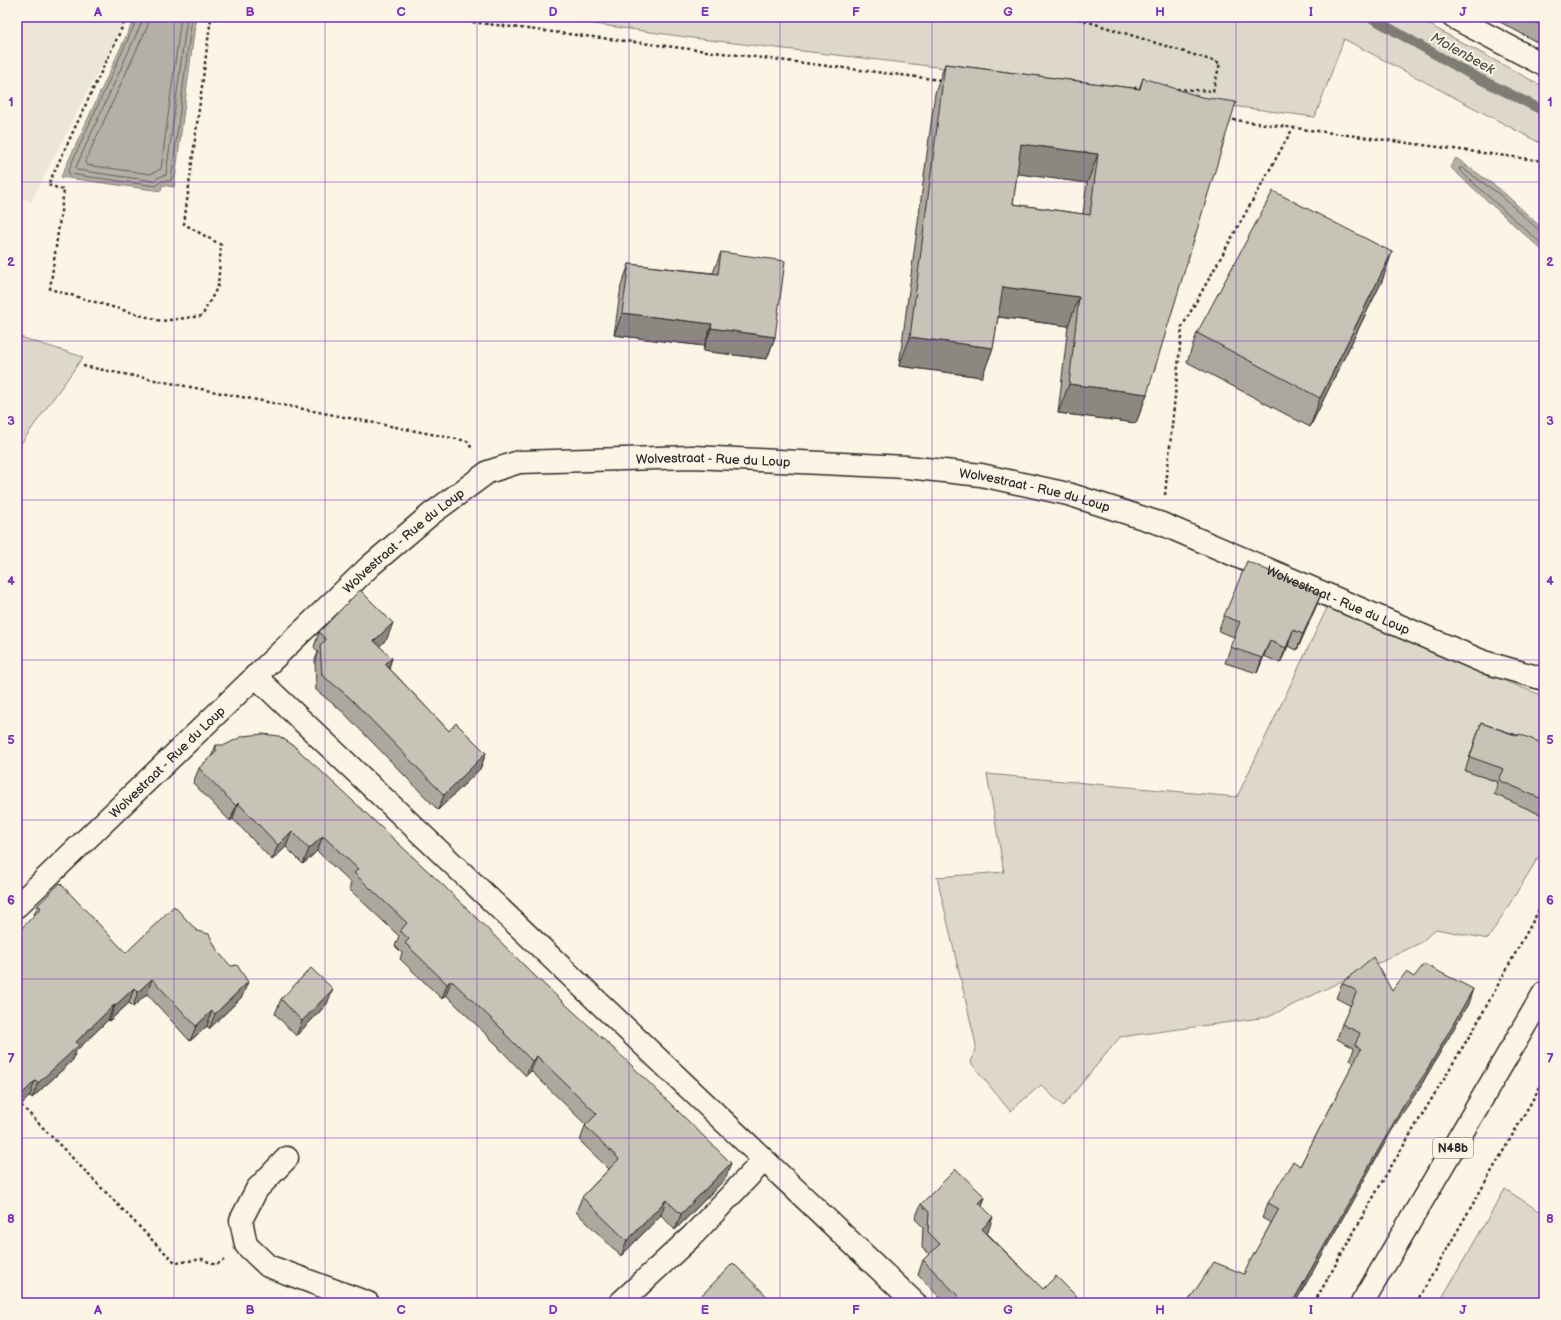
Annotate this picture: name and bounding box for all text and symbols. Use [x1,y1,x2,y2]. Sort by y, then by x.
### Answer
text: A [93,4,102,20]
text: B [245,4,255,20]
text: C [396,4,406,20]
text: D [548,4,558,20]
text: E [701,4,710,20]
text: F [852,4,860,20]
text: G [1003,4,1013,20]
text: H [1155,4,1165,20]
text: I [1309,4,1313,20]
text: J [1459,4,1467,20]
water label: Molenbeek [1428,29,1499,79]
text: 1 [8,94,14,110]
text: 1 [1547,94,1553,110]
text: 2 [7,254,15,270]
text: 2 [1546,254,1554,270]
text: 3 [7,413,15,429]
text: 3 [1546,413,1554,429]
street label: Wolvestraat - Rue du Loup [636,450,791,471]
street label: Wolvestraat - Rue du Loup [958,466,1112,516]
street label: Wolvestraat - Rue du Loup [340,485,468,597]
street label: Wolvestraat - Rue du Loup [1264,563,1412,638]
text: 4 [7,573,15,589]
text: 4 [1546,573,1554,589]
street label: Wolvestraat - Rue du Loup [106,703,229,822]
text: 5 [7,732,15,748]
text: 5 [1546,732,1554,748]
text: 6 [7,892,15,908]
text: 6 [1546,892,1554,908]
text: 7 [7,1051,15,1067]
text: 7 [1546,1051,1554,1067]
road number: N48b [1433,1138,1473,1158]
text: 8 [7,1211,15,1227]
text: 8 [1546,1211,1554,1227]
text: A [93,1302,102,1318]
text: B [245,1302,255,1318]
text: C [396,1302,406,1318]
text: D [548,1302,558,1318]
text: E [701,1302,710,1318]
text: F [852,1302,860,1318]
text: G [1003,1302,1013,1318]
text: H [1155,1302,1165,1318]
text: I [1309,1302,1313,1318]
text: J [1459,1302,1467,1318]

